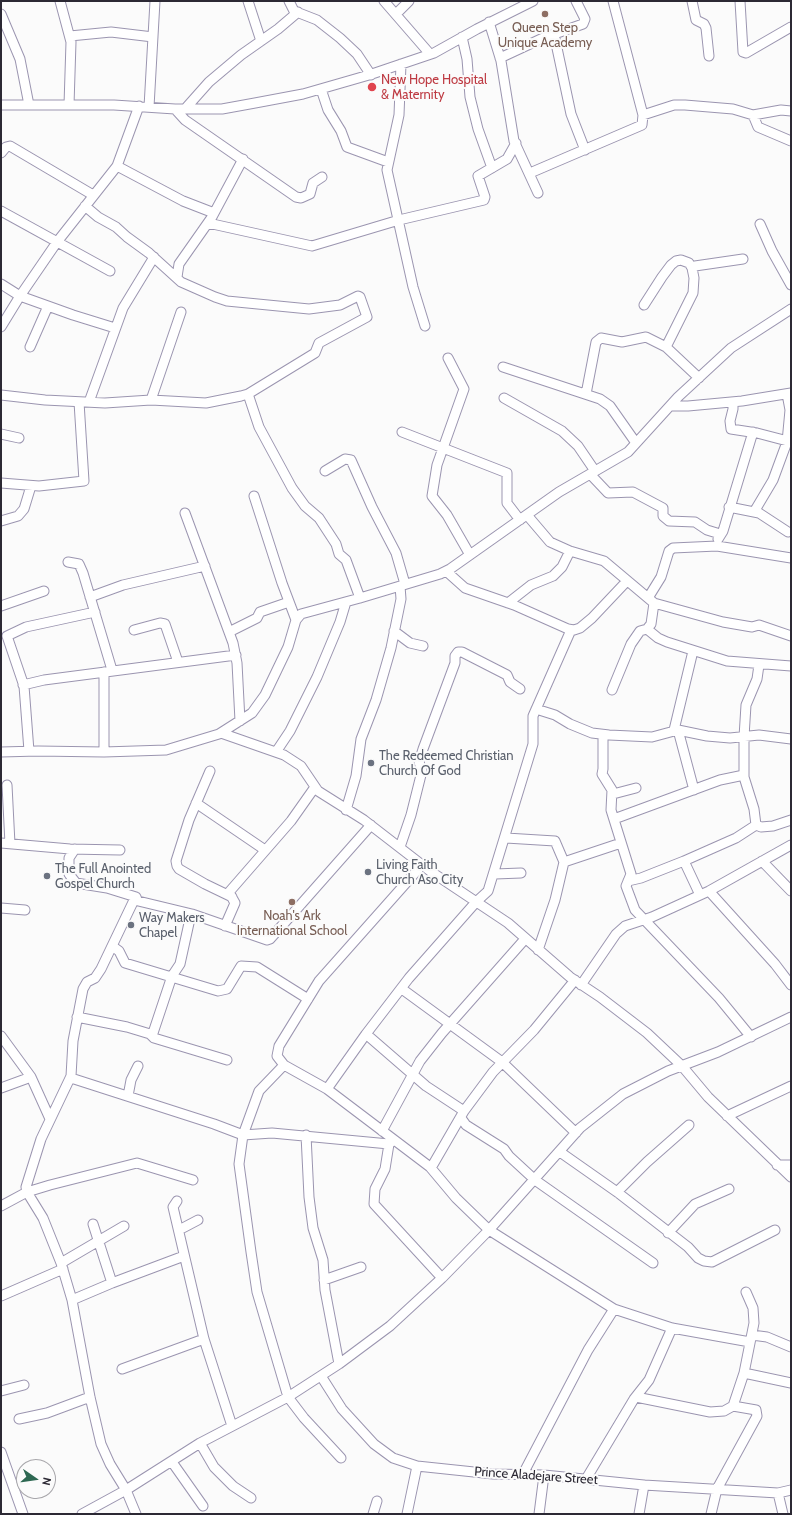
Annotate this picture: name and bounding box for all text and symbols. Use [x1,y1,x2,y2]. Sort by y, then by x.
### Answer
marker: Queen Step Unique Academy [540,9,550,19]
place label: Queen Step Unique Academy [498,20,592,51]
place label: New Hope Hospital & Maternity [381,72,487,103]
marker: New Hope Hospital & Maternity [366,81,378,93]
place label: The Redeemed Christian Church Of God [379,748,513,779]
marker: The Redeemed Christian Church Of God [366,758,376,768]
place label: Living Faith Church Aso City [376,857,463,888]
place label: The Full Anointed Gospel Church [55,861,151,892]
marker: Living Faith Church Aso City [363,867,373,877]
marker: The Full Anointed Gospel Church [42,871,52,881]
marker: Noah's Ark International School [287,897,297,907]
place label: Noah's Ark International School [237,908,347,939]
place label: Way Makers Chapel [139,910,205,941]
marker: Way Makers Chapel [126,920,136,930]
north arrow [16,1459,56,1499]
street label: Prince Aladejare Street [474,1464,598,1488]
text: N [39,1476,54,1487]

